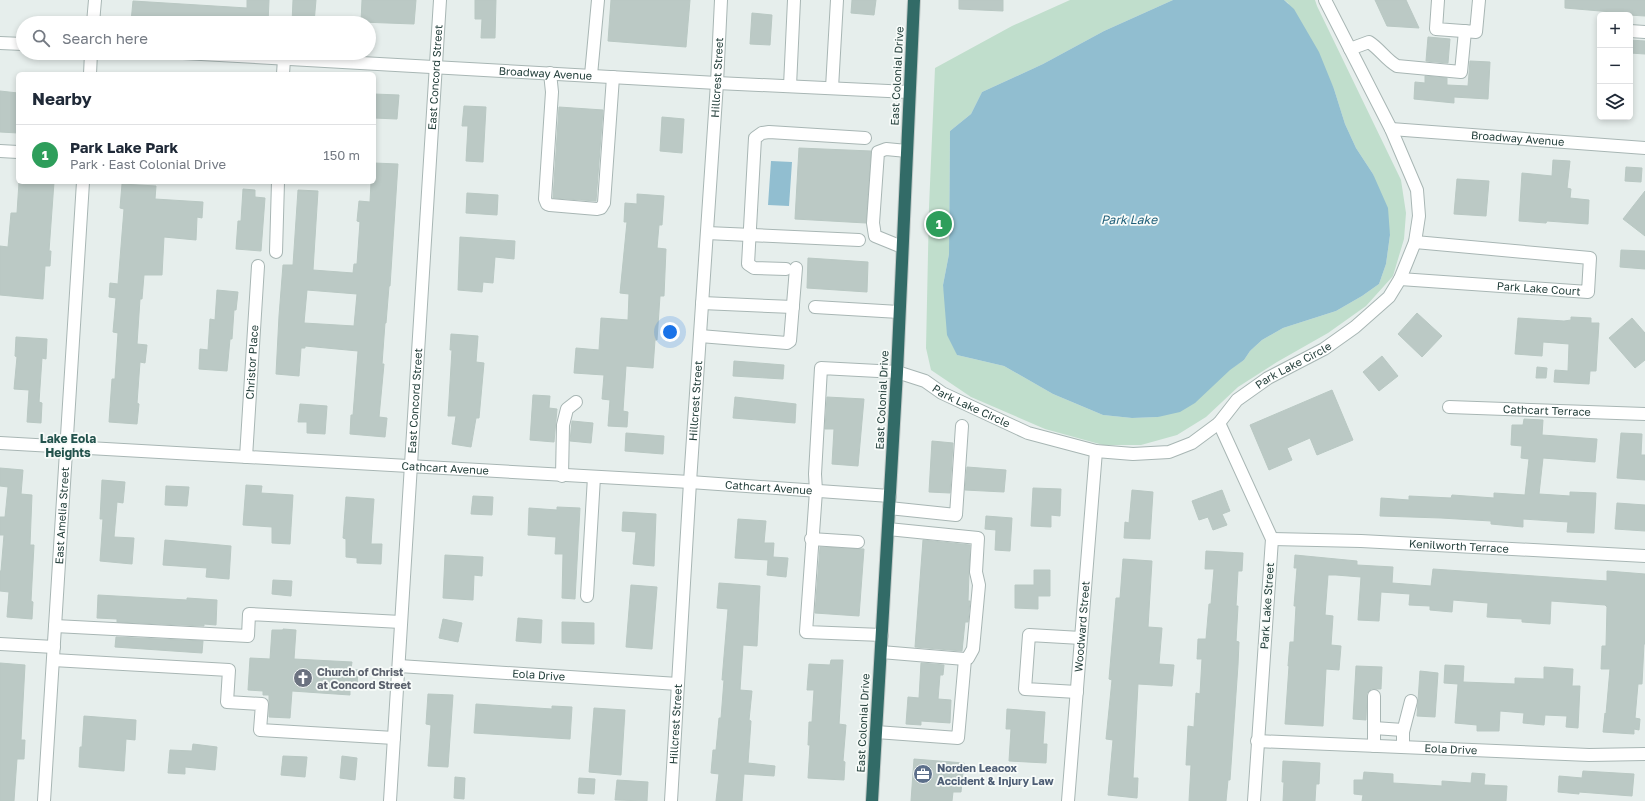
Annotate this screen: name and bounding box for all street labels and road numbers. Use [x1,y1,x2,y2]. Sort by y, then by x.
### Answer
street label: East Concord Street [425,24,444,130]
street label: East Colonial Drive [887,26,906,126]
street label: Hillcrest Street [708,37,725,118]
street label: Broadway Avenue [498,64,593,82]
street label: Broadway Avenue [1471,128,1565,148]
street label: Park Lake Court [1496,279,1581,297]
street label: Christor Place [243,324,260,400]
street label: Park Lake Circle [1252,339,1334,391]
street label: East Concord Street [405,348,424,454]
street label: East Colonial Drive [872,350,891,450]
street label: Hillcrest Street [686,360,704,441]
street label: Park Lake Circle [930,381,1012,430]
street label: Cathcart Terrace [1503,402,1591,418]
street label: Cathcart Avenue [401,459,489,477]
street label: East Amelia Street [52,467,71,565]
street label: Cathcart Avenue [725,477,813,497]
street label: Kenilworth Terrace [1409,537,1509,555]
street label: Park Lake Street [1257,562,1276,650]
street label: Woodward Street [1071,580,1092,673]
street label: Eola Drive [512,666,566,683]
street label: East Colonial Drive [853,673,872,773]
street label: Hillcrest Street [666,684,684,765]
street label: Eola Drive [1424,741,1478,756]

